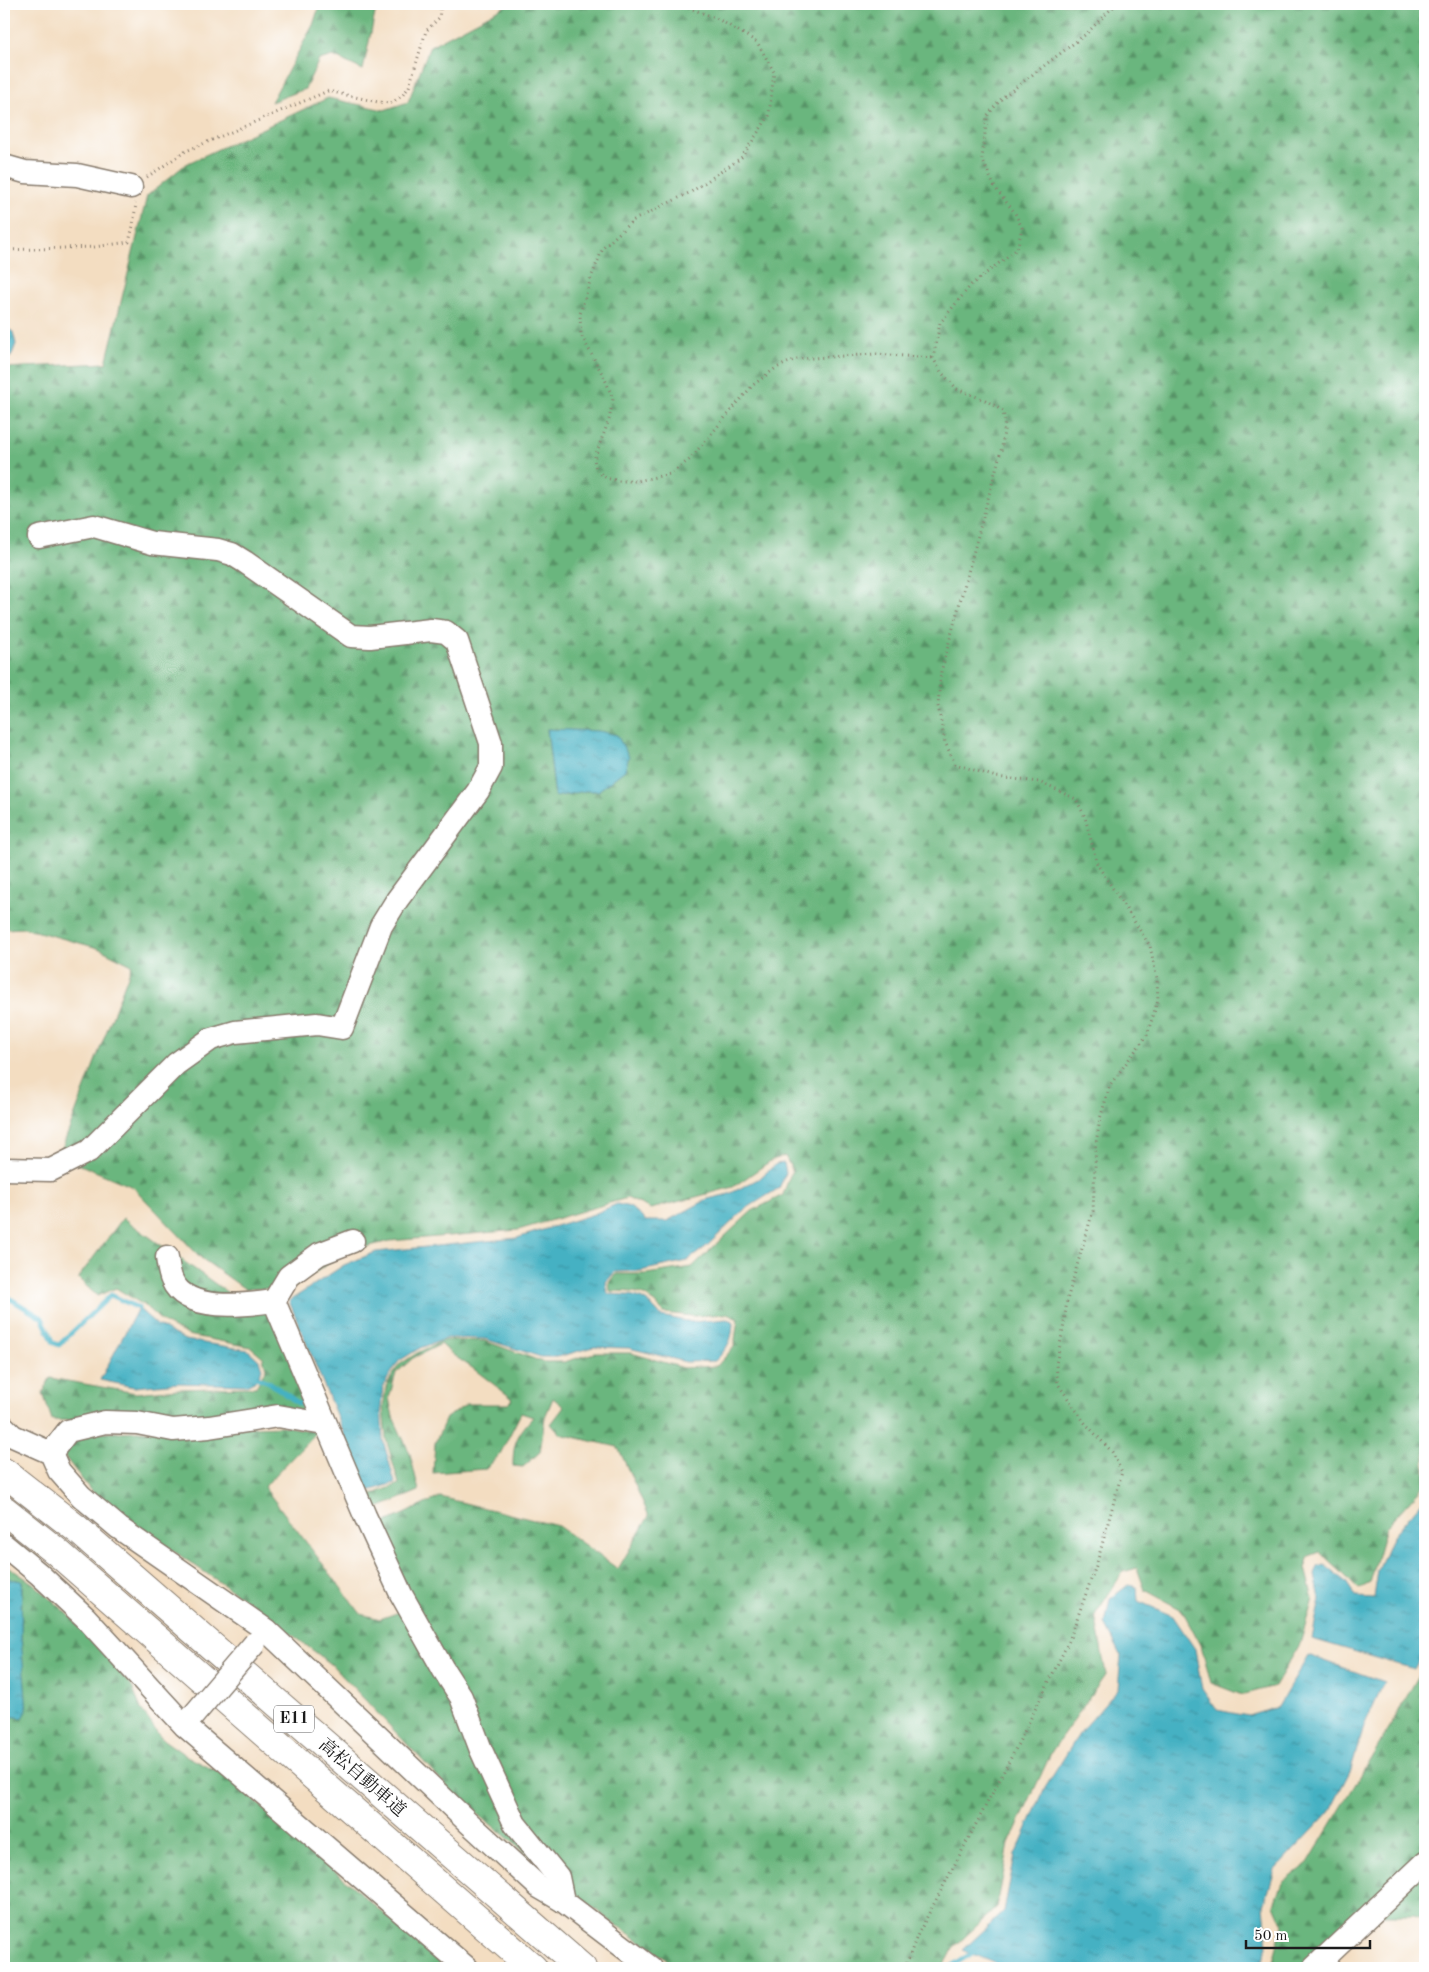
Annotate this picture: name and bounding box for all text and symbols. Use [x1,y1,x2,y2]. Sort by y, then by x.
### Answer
road number: E11 [274,1706,314,1732]
street label: 高松自動車道 [315,1734,410,1820]
scale bar [1246,1917,1370,1949]
text: 50 m [1254,1929,1288,1944]

